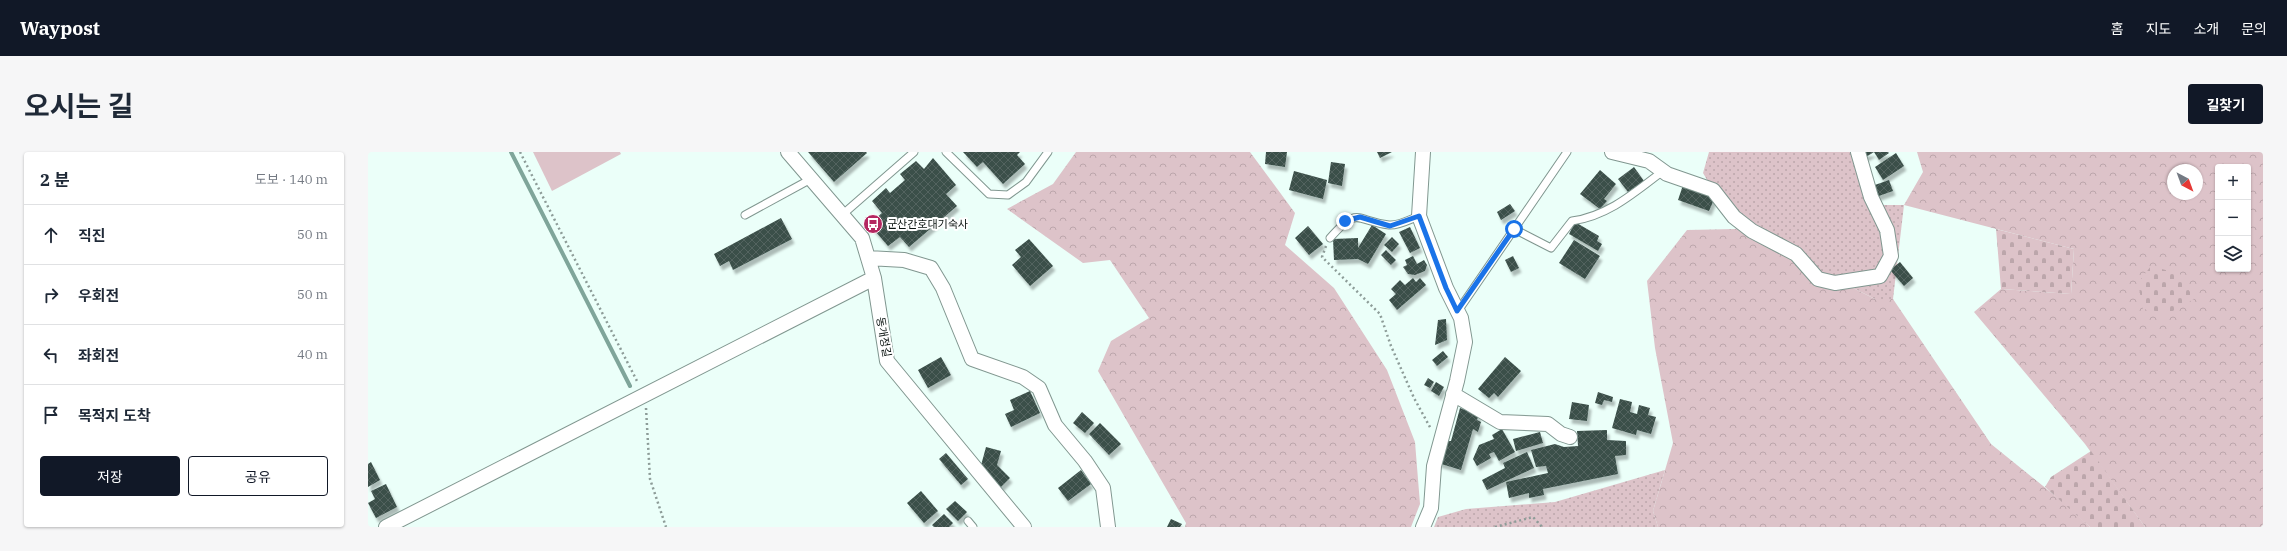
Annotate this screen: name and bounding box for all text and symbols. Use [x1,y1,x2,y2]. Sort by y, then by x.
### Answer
text: Waypost [20,16,100,40]
text: 홈 [2111,20,2124,38]
text: 지도 [2146,20,2171,38]
text: 소개 [2193,20,2219,38]
text: 문의 [2241,20,2267,38]
button: 길찾기 [2188,84,2263,124]
text: 오시는 길 [24,87,134,124]
north arrow [2167,164,2203,200]
map controls [2215,164,2251,272]
button: + [2215,164,2251,200]
text: 2 분 [40,169,70,191]
text: 도보 · 140 m [255,171,328,188]
button: − [2215,200,2251,236]
route end [1336,212,1354,230]
bus stop icon: 군산간호대기숙사 [862,213,884,235]
place label: 군산간호대기숙사 [887,217,968,231]
route start [1505,220,1523,238]
icon: ahead [40,224,62,246]
text: 직진 [78,226,106,245]
text: 50 m [297,226,328,243]
button: layers [2215,236,2251,272]
icon: right [40,284,62,306]
text: 우회전 [78,286,119,305]
text: 50 m [297,286,328,303]
street label: 동개정길 [874,316,894,358]
icon: left [40,344,62,366]
text: 좌회전 [78,346,119,365]
text: 40 m [297,346,328,363]
icon: arrive [40,404,62,426]
text: 목적지 도착 [78,406,150,425]
button: 저장 [40,456,180,496]
button: 공유 [188,456,328,496]

